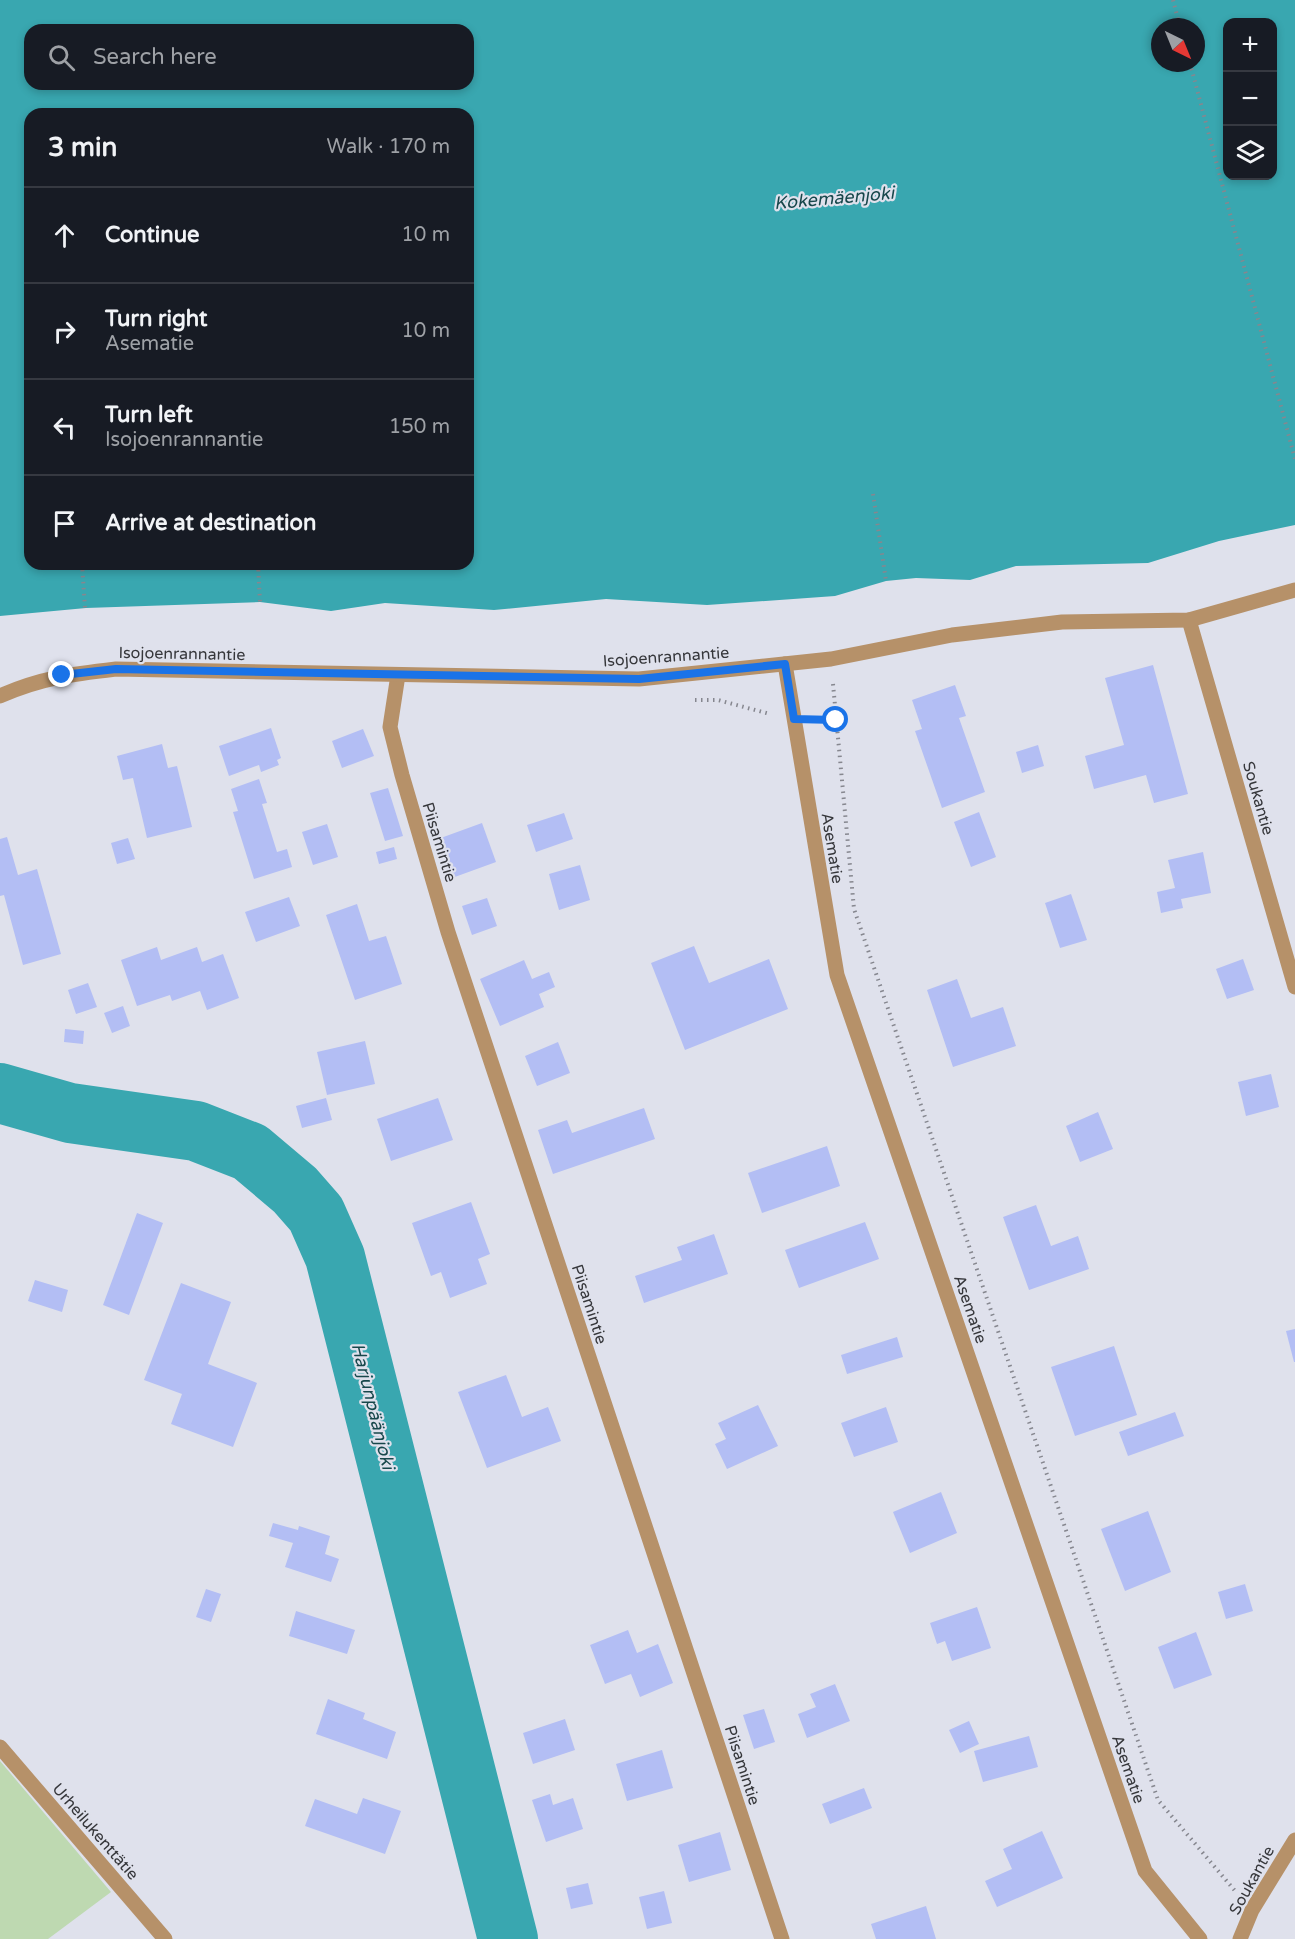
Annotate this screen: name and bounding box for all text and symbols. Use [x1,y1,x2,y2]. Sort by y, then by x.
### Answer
north arrow [1151,18,1205,72]
map controls [1223,18,1277,180]
button: + [1223,18,1277,72]
search box [24,24,474,90]
icon: search [45,41,78,74]
text: Search here [93,44,217,70]
button: − [1223,72,1277,126]
button: layers [1223,126,1277,180]
text: 3 min [48,132,117,163]
text: Walk · 170 m [327,135,450,159]
water label: Kokemäenjoki [773,182,897,214]
icon: ahead [48,219,81,252]
text: Continue [105,222,200,248]
text: 10 m [401,223,450,247]
text: Turn right [105,306,207,332]
icon: right [48,315,81,348]
text: 10 m [401,319,450,343]
text: Asematie [105,332,194,356]
text: Turn left [105,402,193,428]
icon: left [48,411,81,444]
text: 150 m [389,415,450,439]
text: Isojoenrannantie [105,428,263,452]
icon: arrive [48,507,81,540]
text: Arrive at destination [105,510,316,536]
street label: Isojoenrannantie [118,643,245,665]
street label: Isojoenrannantie [602,643,730,671]
route end [48,661,74,687]
route start [822,706,848,732]
street label: Soukantie [1238,759,1278,837]
street label: Piisamintie [417,800,461,885]
street label: Asematie [817,811,847,885]
street label: Piisamintie [567,1262,611,1347]
street label: Asematie [949,1272,991,1346]
water label: Harjunpäänjoki [347,1341,400,1474]
street label: Piisamintie [720,1723,764,1808]
street label: Asematie [1107,1732,1149,1806]
street label: Urheilukenttätie [48,1779,143,1884]
street label: Soukantie [1225,1843,1279,1918]

